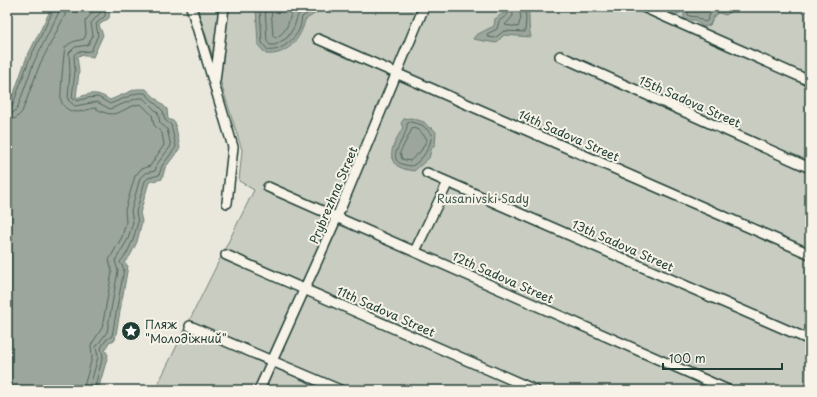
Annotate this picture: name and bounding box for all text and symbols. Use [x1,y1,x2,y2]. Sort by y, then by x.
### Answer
street label: 15th Sadova Street [636,70,744,132]
street label: 14th Sadova Street [516,105,622,165]
street label: Prybrezhna Street [304,144,362,246]
park label: Rusanivski Sady [437,189,529,207]
street label: 13th Sadova Street [569,214,677,276]
street label: 12th Sadova Street [449,247,557,308]
street label: 11th Sadova Street [334,281,438,341]
place label: Пляж "Молодіжний" [145,315,227,347]
place icon: Пляж "Молодіжний" [120,320,142,342]
scale bar [663,345,782,371]
text: 100 m [669,349,706,367]

